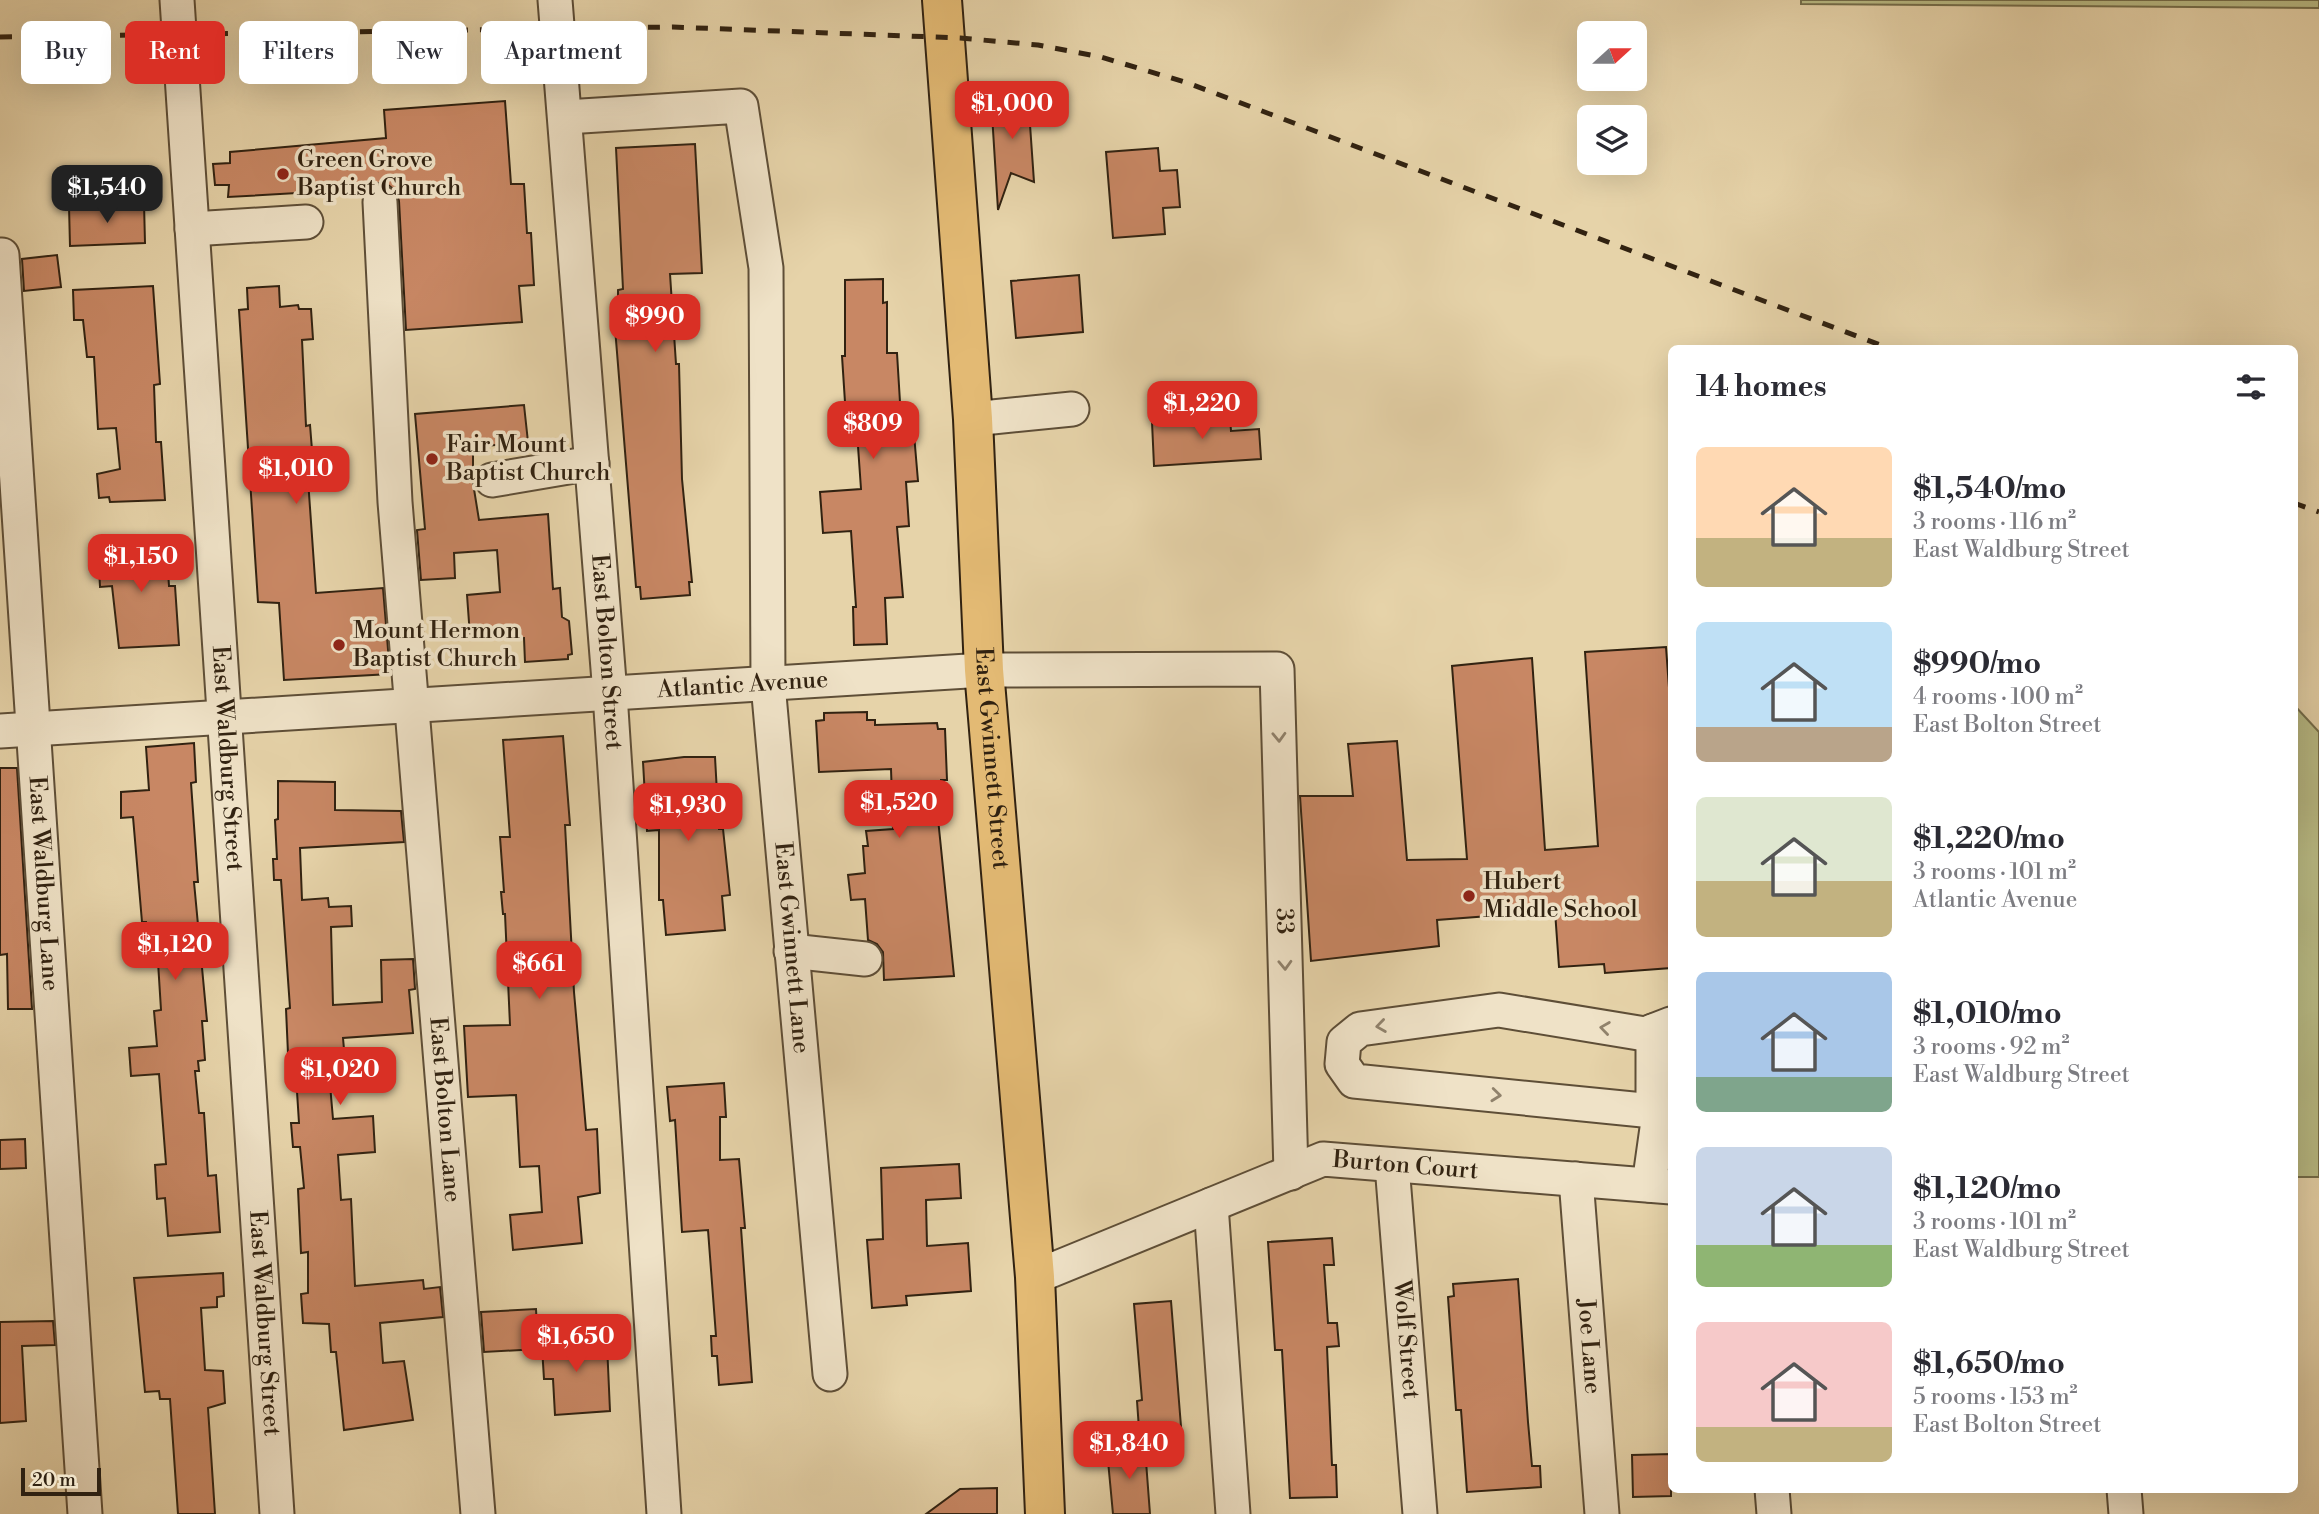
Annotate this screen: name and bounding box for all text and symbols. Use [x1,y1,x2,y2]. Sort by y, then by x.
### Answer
chip: Buy [21,21,111,84]
chip: Rent [125,21,225,84]
chip: Filters [239,21,358,84]
chip: New [372,21,467,84]
chip: Apartment [481,21,647,84]
north arrow [1577,21,1647,91]
map controls [1577,21,1647,175]
pin: $1,000 [955,82,1069,141]
text: $1,000 [971,90,1053,118]
button: layers [1577,105,1647,175]
place label: Green Grove Baptist Church [296,145,461,203]
pin: $1,540 [50,166,164,225]
marker: Green Grove Baptist Church [275,166,291,182]
text: $1,540 [68,174,146,202]
pin: $990 [614,294,696,354]
text: $990 [625,303,685,331]
text: 14 homes [1696,368,1827,406]
icon: filters [2232,368,2270,406]
pin: $1,220 [1145,382,1259,441]
text: $1,220 [1163,390,1241,418]
pin: $809 [832,402,914,461]
text: $809 [843,410,903,438]
place label: Fair Mount Baptist Church [445,430,610,488]
pin: $1,010 [239,447,353,506]
marker: Fair Mount Baptist Church [424,451,440,467]
text: $1,010 [258,455,334,483]
text: $1,540/mo [1913,470,2066,508]
icon: home [1752,475,1836,559]
text: 3 rooms · 116 m² [1913,508,2076,536]
pin: $1,150 [84,534,198,594]
text: East Waldburg Street [1913,536,2130,564]
text: $1,150 [104,543,178,571]
street label: East Bolton Street [584,553,629,751]
place label: Mount Hermon Baptist Church [352,616,520,674]
marker: Mount Hermon Baptist Church [331,637,347,653]
street label: East Waldburg Street [205,644,250,873]
text: $990/mo [1913,645,2041,683]
street label: East Gwinnett Street [968,647,1016,871]
icon: home [1752,650,1836,734]
street label: Atlantic Avenue [655,665,829,705]
text: 4 rooms · 100 m² [1913,683,2083,711]
text: East Bolton Street [1913,711,2101,739]
one-way arrow [1271,733,1287,743]
street label: East Waldburg Lane [21,775,65,992]
pin: $1,520 [842,780,956,840]
pin: $1,930 [631,784,745,843]
text: $1,520 [860,789,938,817]
text: $1,930 [649,792,727,820]
text: $1,220/mo [1913,820,2065,858]
icon: home [1752,825,1836,909]
street label: East Gwinnett Lane [767,841,816,1055]
text: 3 rooms · 101 m² [1913,858,2076,886]
place label: Hubert Middle School [1483,867,1638,925]
text: Atlantic Avenue [1913,886,2077,914]
marker: Hubert Middle School [1461,888,1477,904]
street label: 33 [1269,907,1299,935]
pin: $1,120 [118,922,232,982]
text: $1,120 [138,931,212,959]
pin: $661 [498,942,580,1001]
text: $661 [512,950,566,978]
one-way arrow [1277,960,1293,971]
text: $1,010/mo [1913,995,2062,1033]
icon: home [1752,1000,1836,1084]
street label: East Bolton Lane [422,1016,467,1203]
one-way arrow [1375,1019,1387,1034]
one-way arrow [1599,1021,1611,1036]
text: 3 rooms · 92 m² [1913,1033,2069,1061]
pin: $1,020 [283,1048,397,1107]
text: $1,020 [300,1056,380,1084]
text: East Waldburg Street [1913,1061,2130,1089]
one-way arrow [1491,1087,1502,1102]
street label: Burton Court [1331,1145,1480,1186]
text: $1,120/mo [1913,1170,2061,1208]
icon: home [1752,1175,1836,1259]
text: 3 rooms · 101 m² [1913,1208,2076,1236]
street label: East Waldburg Street [242,1209,287,1437]
text: East Waldburg Street [1913,1236,2130,1264]
street label: Wolf Street [1386,1278,1426,1401]
street label: Joe Lane [1570,1297,1608,1395]
pin: $1,650 [519,1314,633,1374]
text: $1,650 [537,1323,615,1351]
text: $1,650/mo [1913,1345,2065,1383]
icon: home [1752,1350,1836,1434]
text: 5 rooms · 153 m² [1913,1383,2078,1411]
text: East Bolton Street [1913,1411,2101,1439]
pin: $1,840 [1072,1422,1186,1481]
text: $1,840 [1089,1430,1169,1458]
scale bar [21,1465,102,1497]
text: 20 m [32,1468,76,1492]

